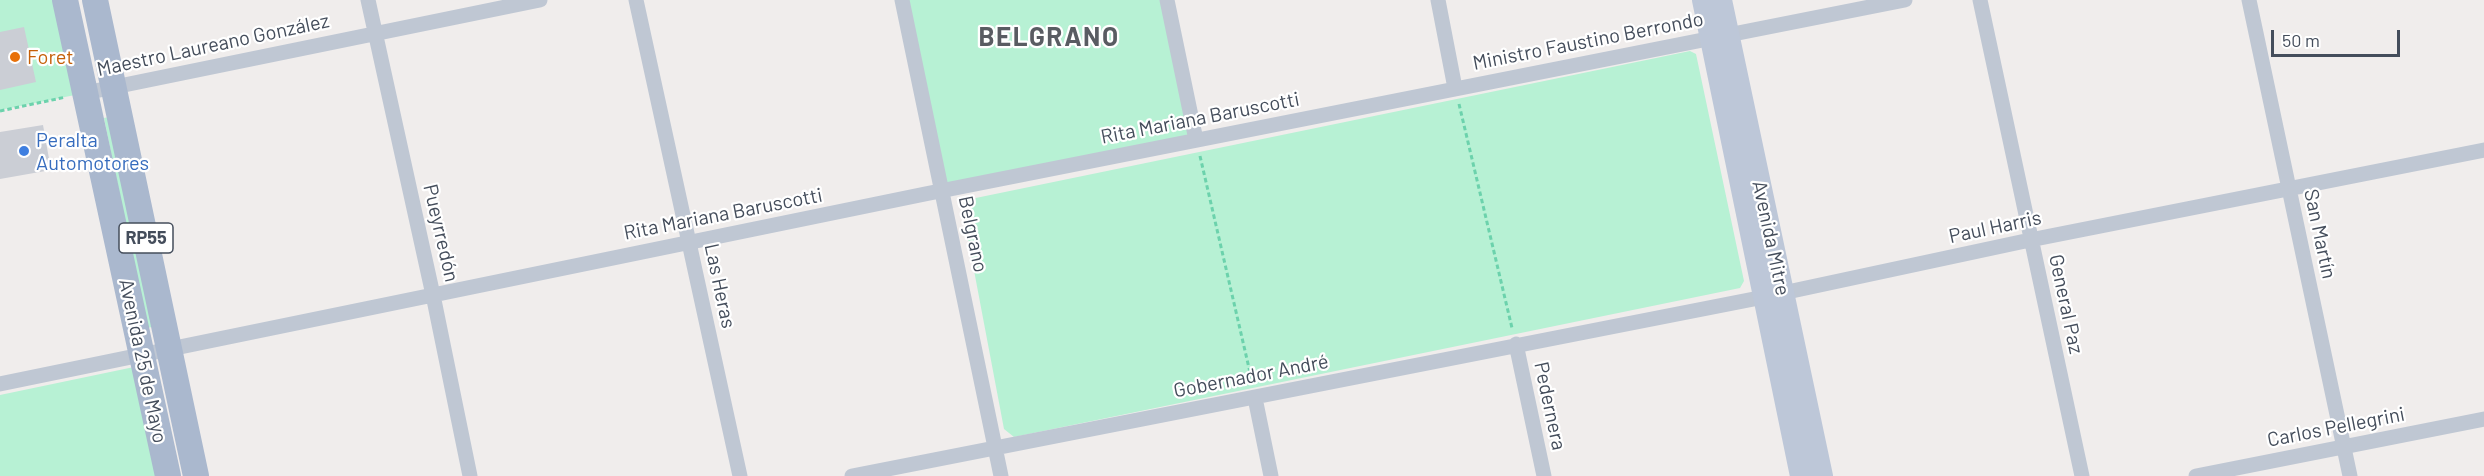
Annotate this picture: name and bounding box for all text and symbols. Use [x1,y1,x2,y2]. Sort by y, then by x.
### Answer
street label: Ministro Faustino Berrondo [1471,7,1705,75]
street label: Maestro Laureano González [95,9,331,81]
scale bar [2274,18,2403,56]
district label: BELGRANO [978,21,1120,53]
text: 50 m [2282,29,2320,51]
place label: Foret [27,45,73,69]
marker: Foret [8,50,22,64]
street label: Rita Mariana Baruscotti [1099,87,1301,149]
place label: Peralta Automotores [36,128,149,175]
marker: Peralta Automotores [17,144,31,158]
street label: Avenida Mitre [1747,178,1795,298]
street label: Pueyrredón [418,182,464,284]
street label: Rita Mariana Baruscotti [622,183,824,245]
street label: San Martín [2299,187,2341,281]
street label: Belgrano [953,194,993,274]
street label: Paul Harris [1947,206,2043,248]
road number: RP55 [119,223,173,253]
street label: Las Heras [699,241,741,331]
street label: General Paz [2044,252,2088,356]
street label: Avenida 25 de Mayo [114,277,172,445]
street label: Gobernador André [1171,349,1331,403]
street label: Pedernera [1529,360,1571,452]
street label: Carlos Pellegrini [2265,402,2407,452]

